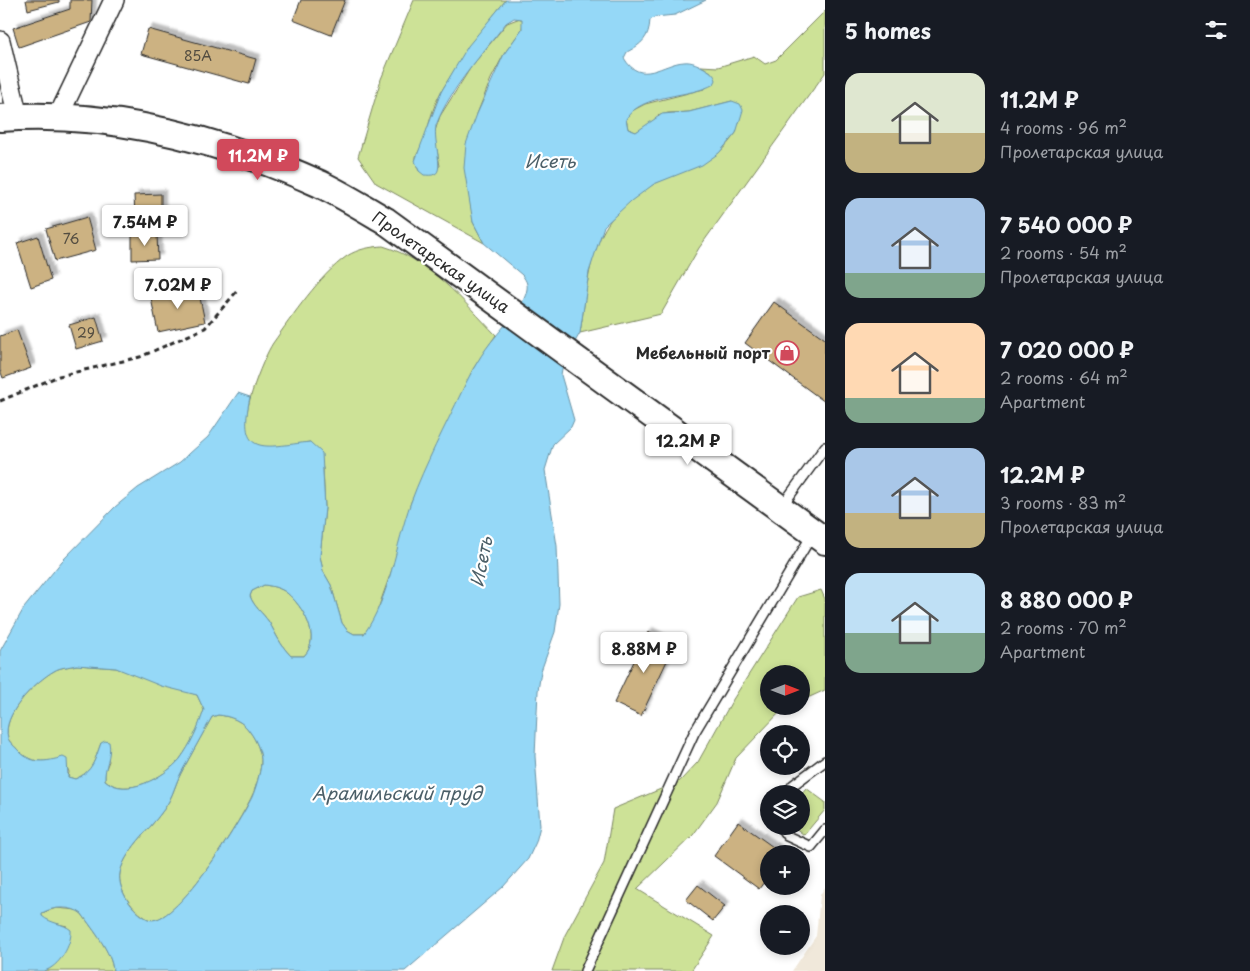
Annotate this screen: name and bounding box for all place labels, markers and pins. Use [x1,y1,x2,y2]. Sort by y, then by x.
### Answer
pin: 11.2M ₽ [212,138,304,181]
pin: 7.54M ₽ [99,204,191,247]
pin: 7.02M ₽ [132,268,224,310]
place label: Мебельный порт [636,340,771,364]
shop icon: Мебельный порт [774,340,800,366]
pin: 12.2M ₽ [642,424,734,466]
pin: 8.88M ₽ [598,632,690,674]

